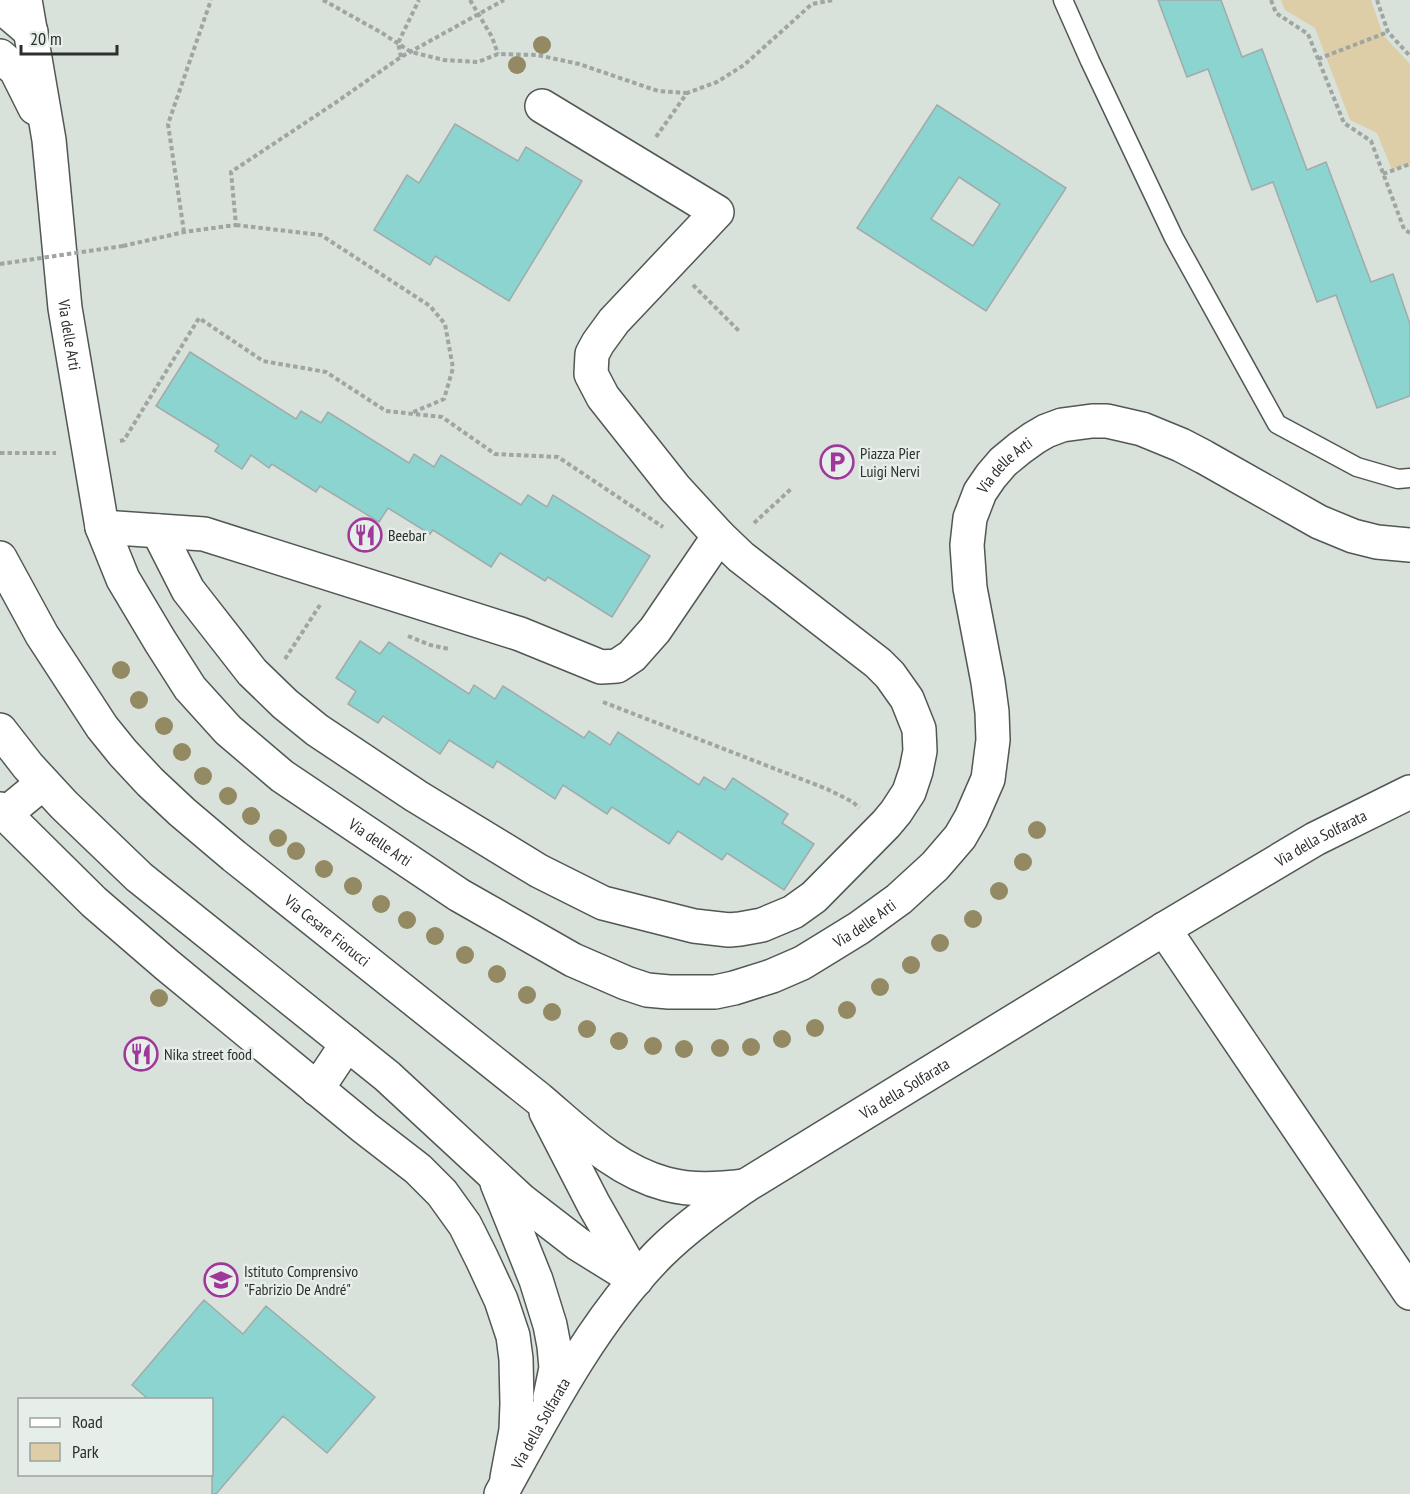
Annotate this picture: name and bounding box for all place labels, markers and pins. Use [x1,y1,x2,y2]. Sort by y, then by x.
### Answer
place label: Piazza Pier Luigi Nervi [860,443,921,481]
parking icon: Piazza Pier Luigi Nervi [819,444,855,480]
restaurant icon: Beebar [347,517,383,553]
place label: Beebar [388,525,427,545]
restaurant icon: Nika street food [123,1036,159,1072]
place label: Nika street food [164,1044,252,1064]
place label: Istituto Comprensivo "Fabrizio De André" [244,1261,358,1299]
school or university icon: Istituto Comprensivo "Fabrizio De André" [203,1262,239,1298]

